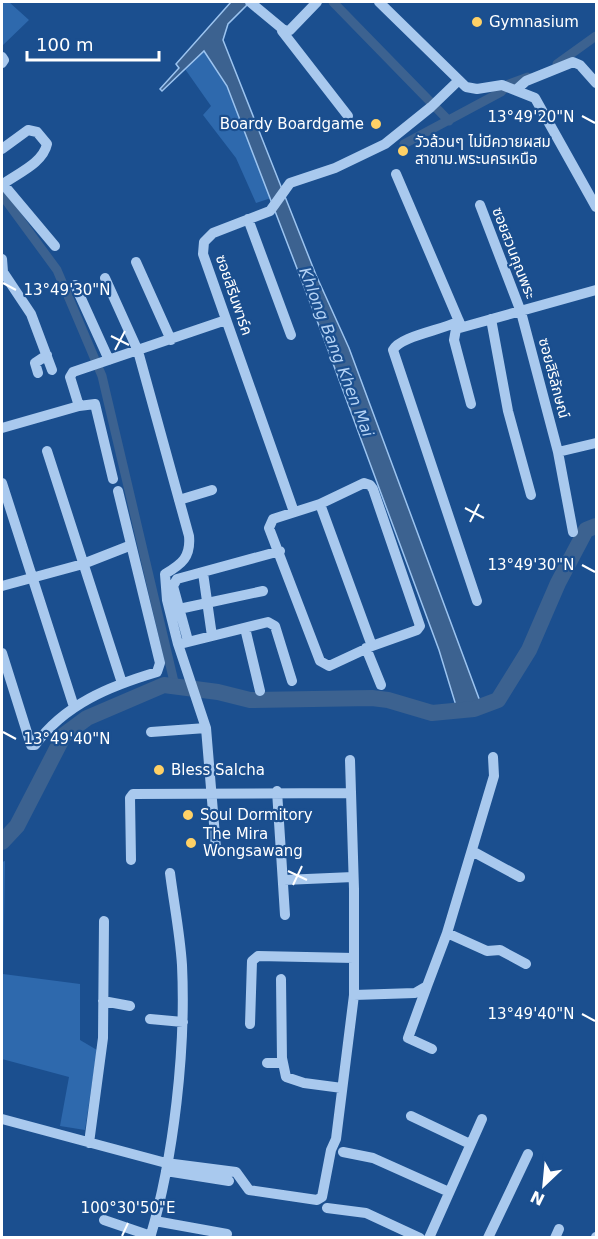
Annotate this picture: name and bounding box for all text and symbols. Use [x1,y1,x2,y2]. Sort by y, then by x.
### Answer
place label: Gymnasium [489,13,579,31]
marker: Gymnasium [470,15,484,29]
scale bar [27,24,159,62]
text: 100 m [36,34,94,55]
text: 13°49'20"N [487,108,575,126]
place label: Boardy Boardgame [220,115,364,133]
marker: Boardy Boardgame [369,117,383,131]
place label: วัวล้วนๆ ไม่มีควายผสม สาขาม.พระนครเหนือ [415,133,551,168]
marker: วัวล้วนๆ ไม่มีควายผสม สาขาม.พระนครเหนือ [396,144,410,158]
street label: ซอยสวนคุณพระ [488,205,540,301]
street label: ซอยสิรีนพาร์ค [212,252,256,338]
water label: Khlong Bang Khen Mai [295,265,378,440]
text: 13°49'30"N [23,281,111,299]
street label: ซอยสิริลักษณ์ [535,336,573,420]
text: 13°49'30"N [487,556,575,574]
text: 13°49'40"N [23,730,111,748]
place label: Bless Salcha [171,761,265,779]
marker: Bless Salcha [152,763,166,777]
place label: Soul Dormitory [200,806,313,824]
marker: Soul Dormitory [181,808,195,822]
place label: The Mira Wongsawang [202,825,303,860]
marker: The Mira Wongsawang [184,836,198,850]
text: 13°49'40"N [487,1005,575,1023]
north arrow [514,1155,574,1215]
text: N [527,1187,548,1210]
text: 100°30'50"E [81,1199,175,1217]

